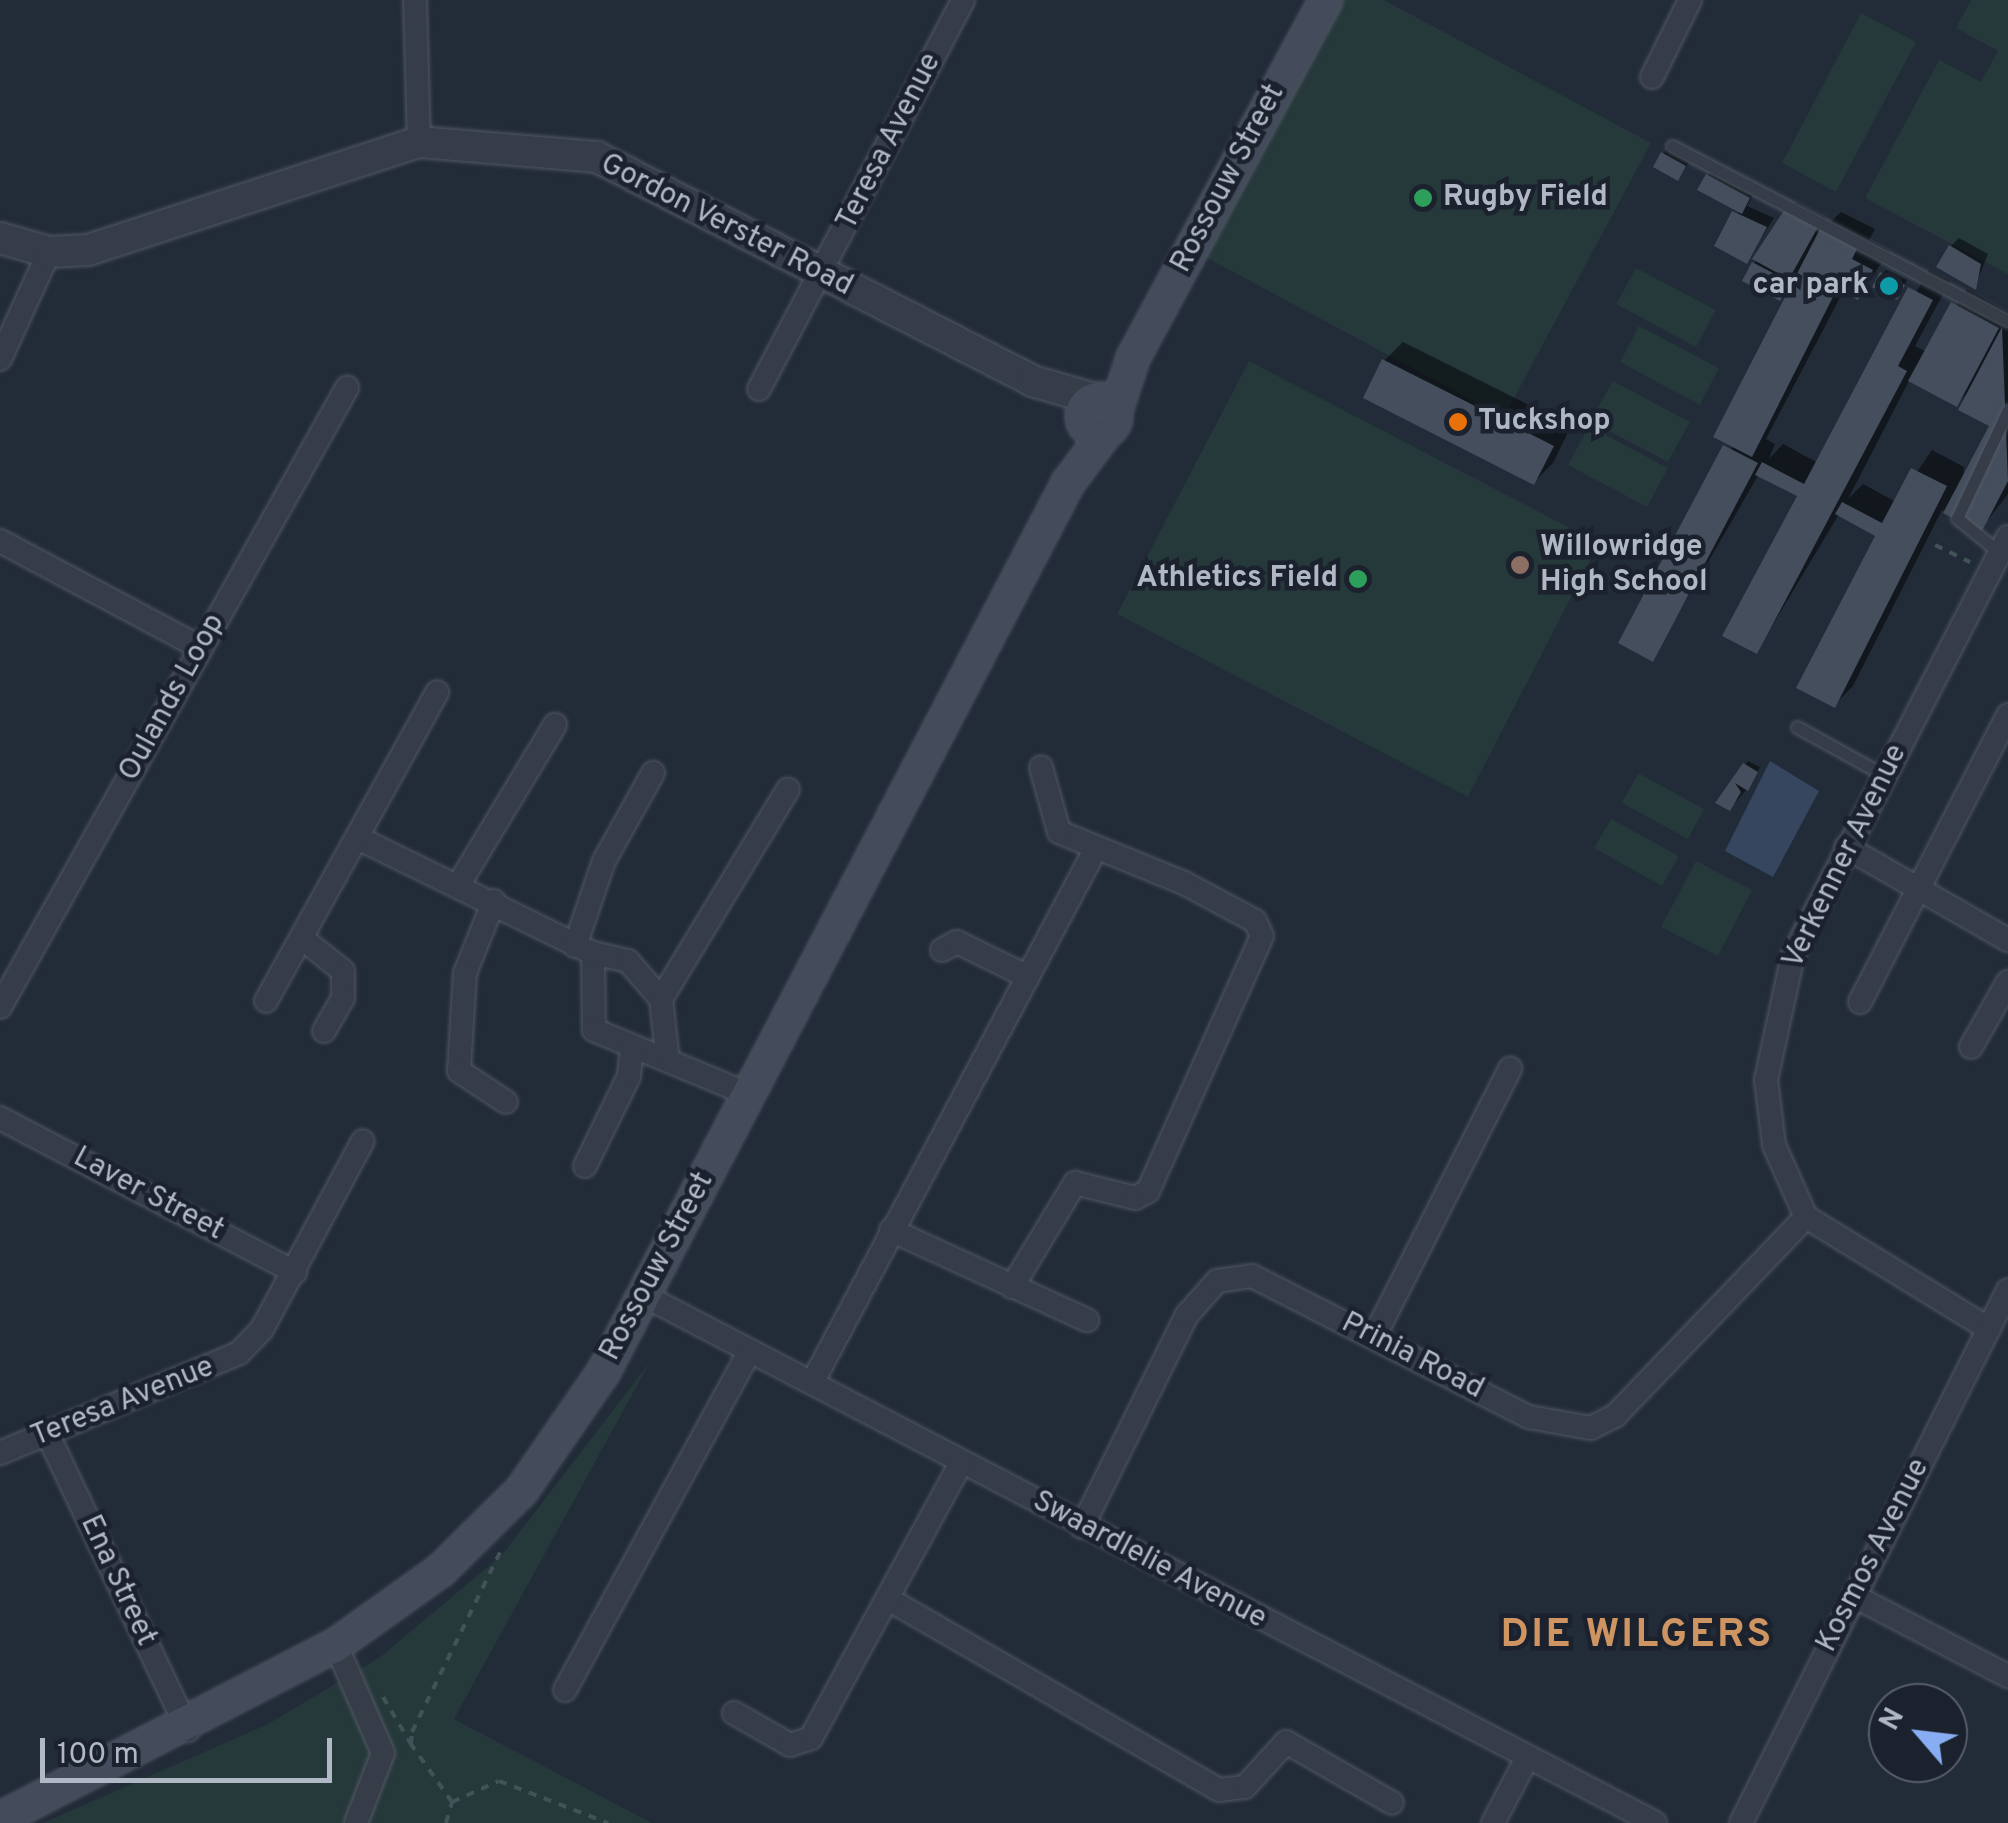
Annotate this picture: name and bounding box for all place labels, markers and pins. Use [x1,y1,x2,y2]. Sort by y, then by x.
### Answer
place label: Rugby Field [1443,180,1608,216]
marker: Rugby Field [1412,187,1434,209]
place label: car park [1753,268,1869,304]
marker: car park [1878,275,1900,297]
place label: Tuckshop [1478,404,1611,440]
marker: Tuckshop [1447,411,1469,433]
place label: Willowridge High School [1540,530,1708,600]
marker: Willowridge High School [1509,554,1531,576]
place label: Athletics Field [1136,561,1338,597]
marker: Athletics Field [1347,568,1369,590]

